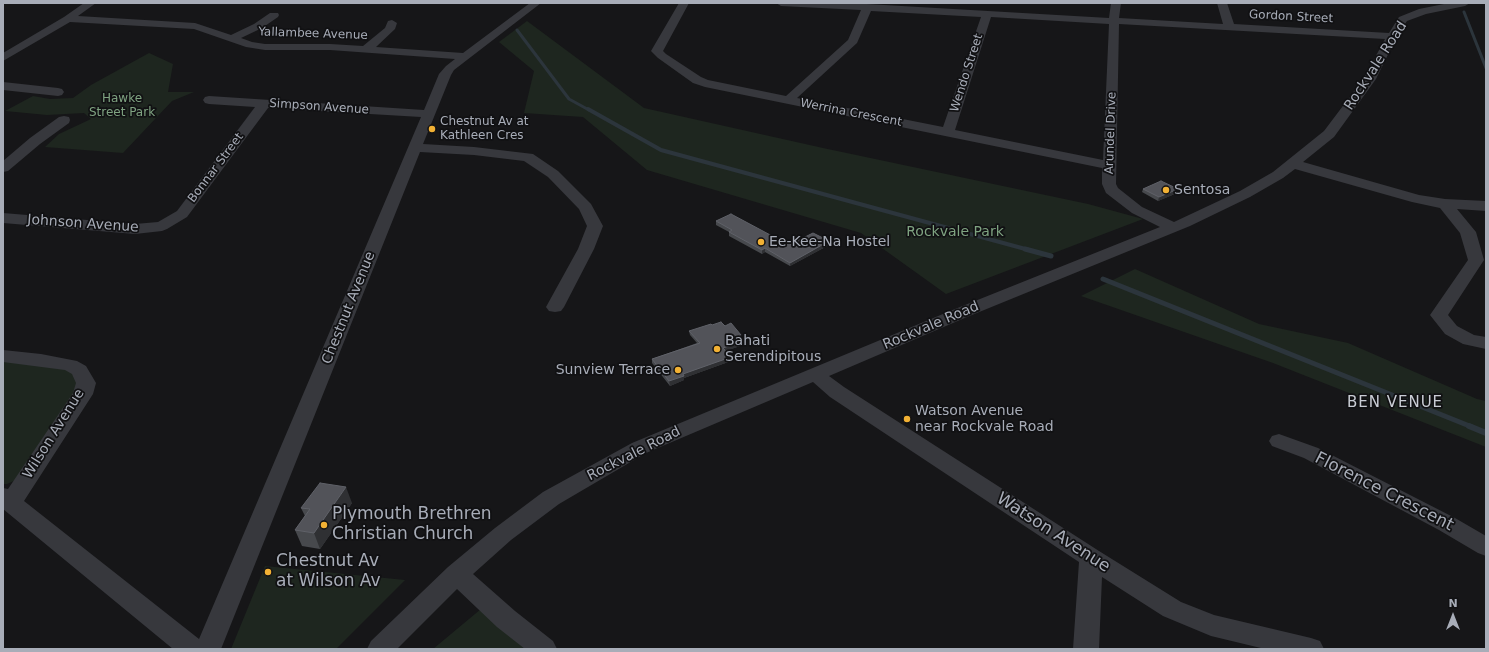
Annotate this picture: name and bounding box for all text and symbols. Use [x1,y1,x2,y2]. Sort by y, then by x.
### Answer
street label: Gordon Street [1249,8,1333,26]
street label: Rockvale Road [1341,18,1411,114]
street label: Yallambee Avenue [258,25,368,43]
street label: Wendo Street [948,32,986,114]
park label: Hawke Street Park [89,92,155,120]
street label: Arundel Drive [1102,92,1120,174]
street label: Simpson Avenue [269,96,369,118]
street label: Werrina Crescent [799,96,903,130]
place label: Chestnut Av at Kathleen Cres [440,115,529,143]
marker: Chestnut Av at Kathleen Cres [427,124,437,134]
street label: Bonnar Street [185,130,247,206]
place label: Sentosa [1174,182,1230,198]
marker: Sentosa [1161,185,1171,195]
street label: Johnson Avenue [27,212,139,236]
park label: Rockvale Park [906,224,1004,240]
place label: Ee-Kee-Na Hostel [769,234,890,250]
marker: Ee-Kee-Na Hostel [756,237,766,247]
street label: Chestnut Avenue [319,249,379,367]
street label: Rockvale Road [881,298,981,354]
place label: Bahati Serendipitous [725,333,821,366]
marker: Bahati Serendipitous [712,344,722,354]
place label: Sunview Terrace [556,362,670,378]
marker: Sunview Terrace [673,365,683,375]
street label: Wilson Avenue [20,386,88,482]
district label: BEN VENUE [1347,394,1443,412]
place label: Watson Avenue near Rockvale Road [915,403,1054,436]
marker: Watson Avenue near Rockvale Road [902,414,912,424]
street label: Rockvale Road [585,423,683,485]
street label: Florence Crescent [1311,448,1457,536]
street label: Watson Avenue [992,489,1114,577]
place label: Plymouth Brethren Christian Church [332,505,492,545]
marker: Plymouth Brethren Christian Church [319,520,329,530]
place label: Chestnut Av at Wilson Av [276,552,380,592]
marker: Chestnut Av at Wilson Av [263,567,273,577]
north arrow [1433,596,1473,636]
text: N [1448,597,1458,610]

